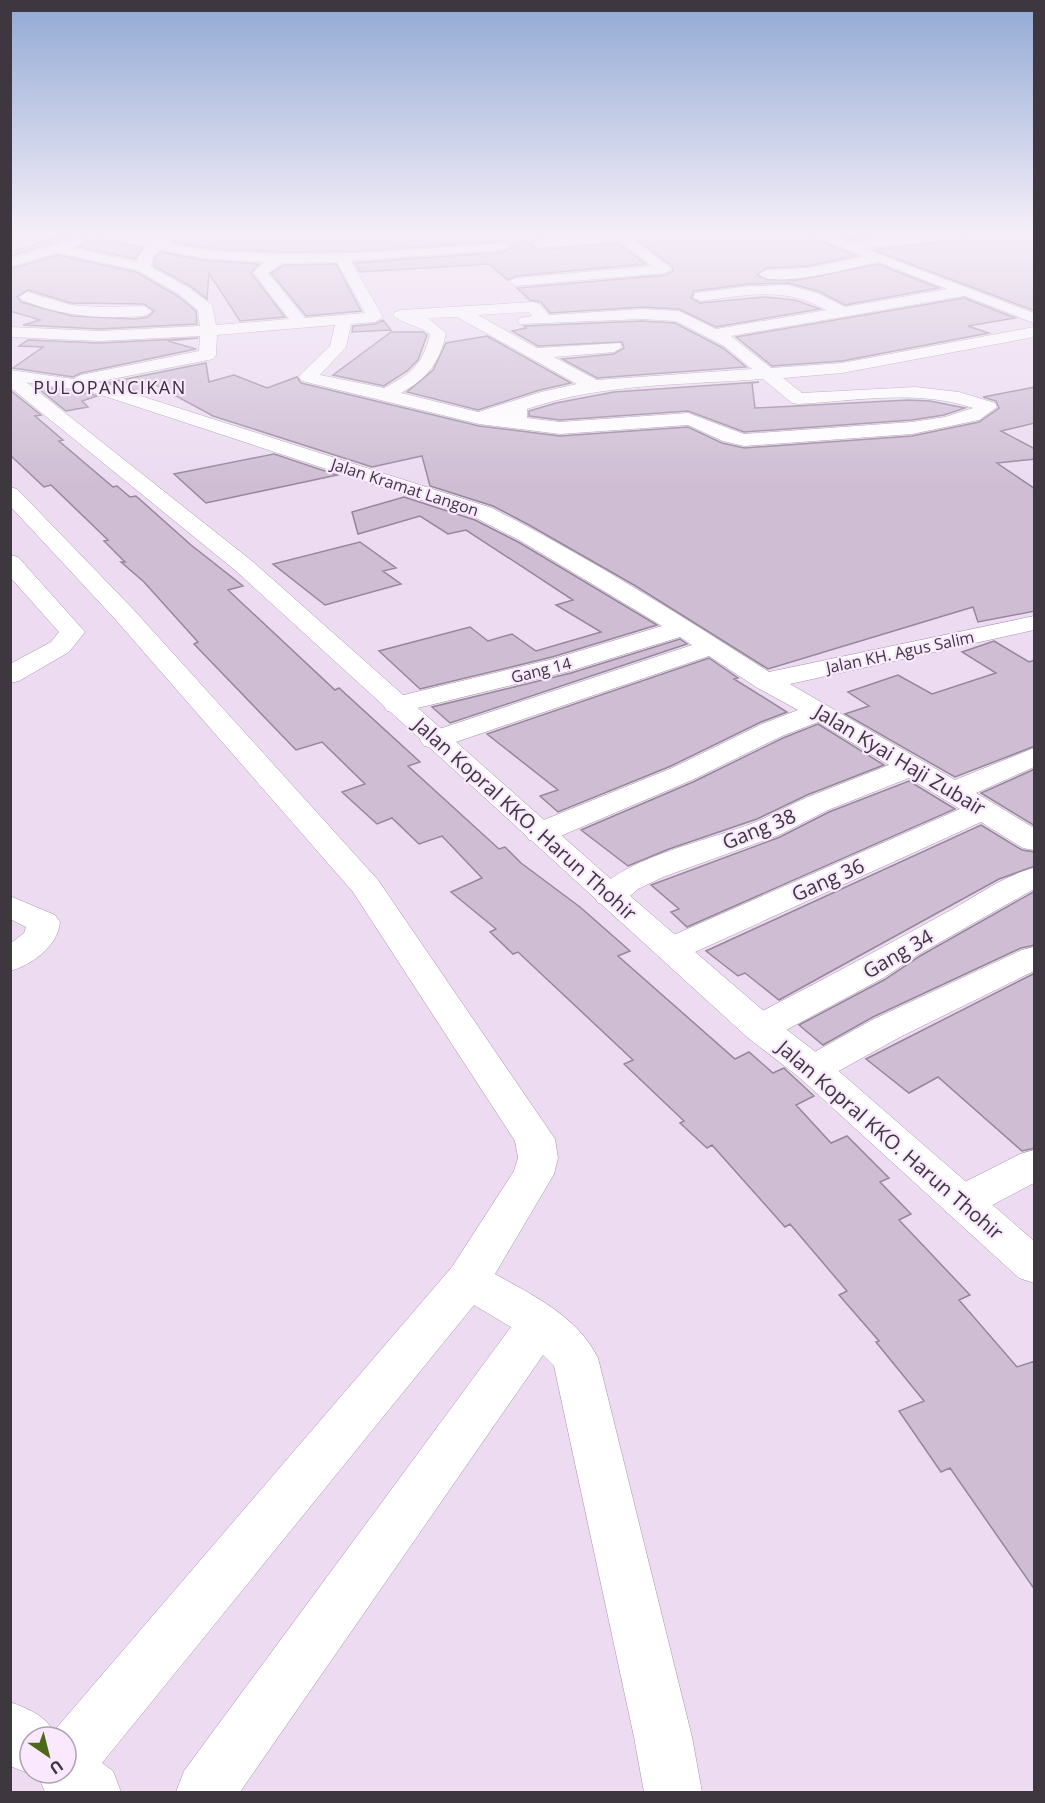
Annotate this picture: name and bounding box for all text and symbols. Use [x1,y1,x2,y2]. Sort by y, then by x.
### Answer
district label: PULOPANCIKAN [33,375,187,399]
street label: Jalan Kramat Langon [326,452,482,521]
street label: Jalan KH. Agus Salim [822,626,976,679]
street label: Gang 14 [509,652,573,688]
street label: Jalan Kyai Haji Zubair [808,697,991,821]
street label: Jalan Kopral KKO. Harun Thohir [407,710,643,926]
street label: Gang 38 [718,802,800,855]
street label: Gang 36 [787,852,868,908]
street label: Gang 34 [858,922,938,984]
street label: Jalan Kopral KKO. Harun Thohir [770,1033,1009,1245]
north arrow [18,1725,78,1785]
text: U [45,1755,68,1780]

